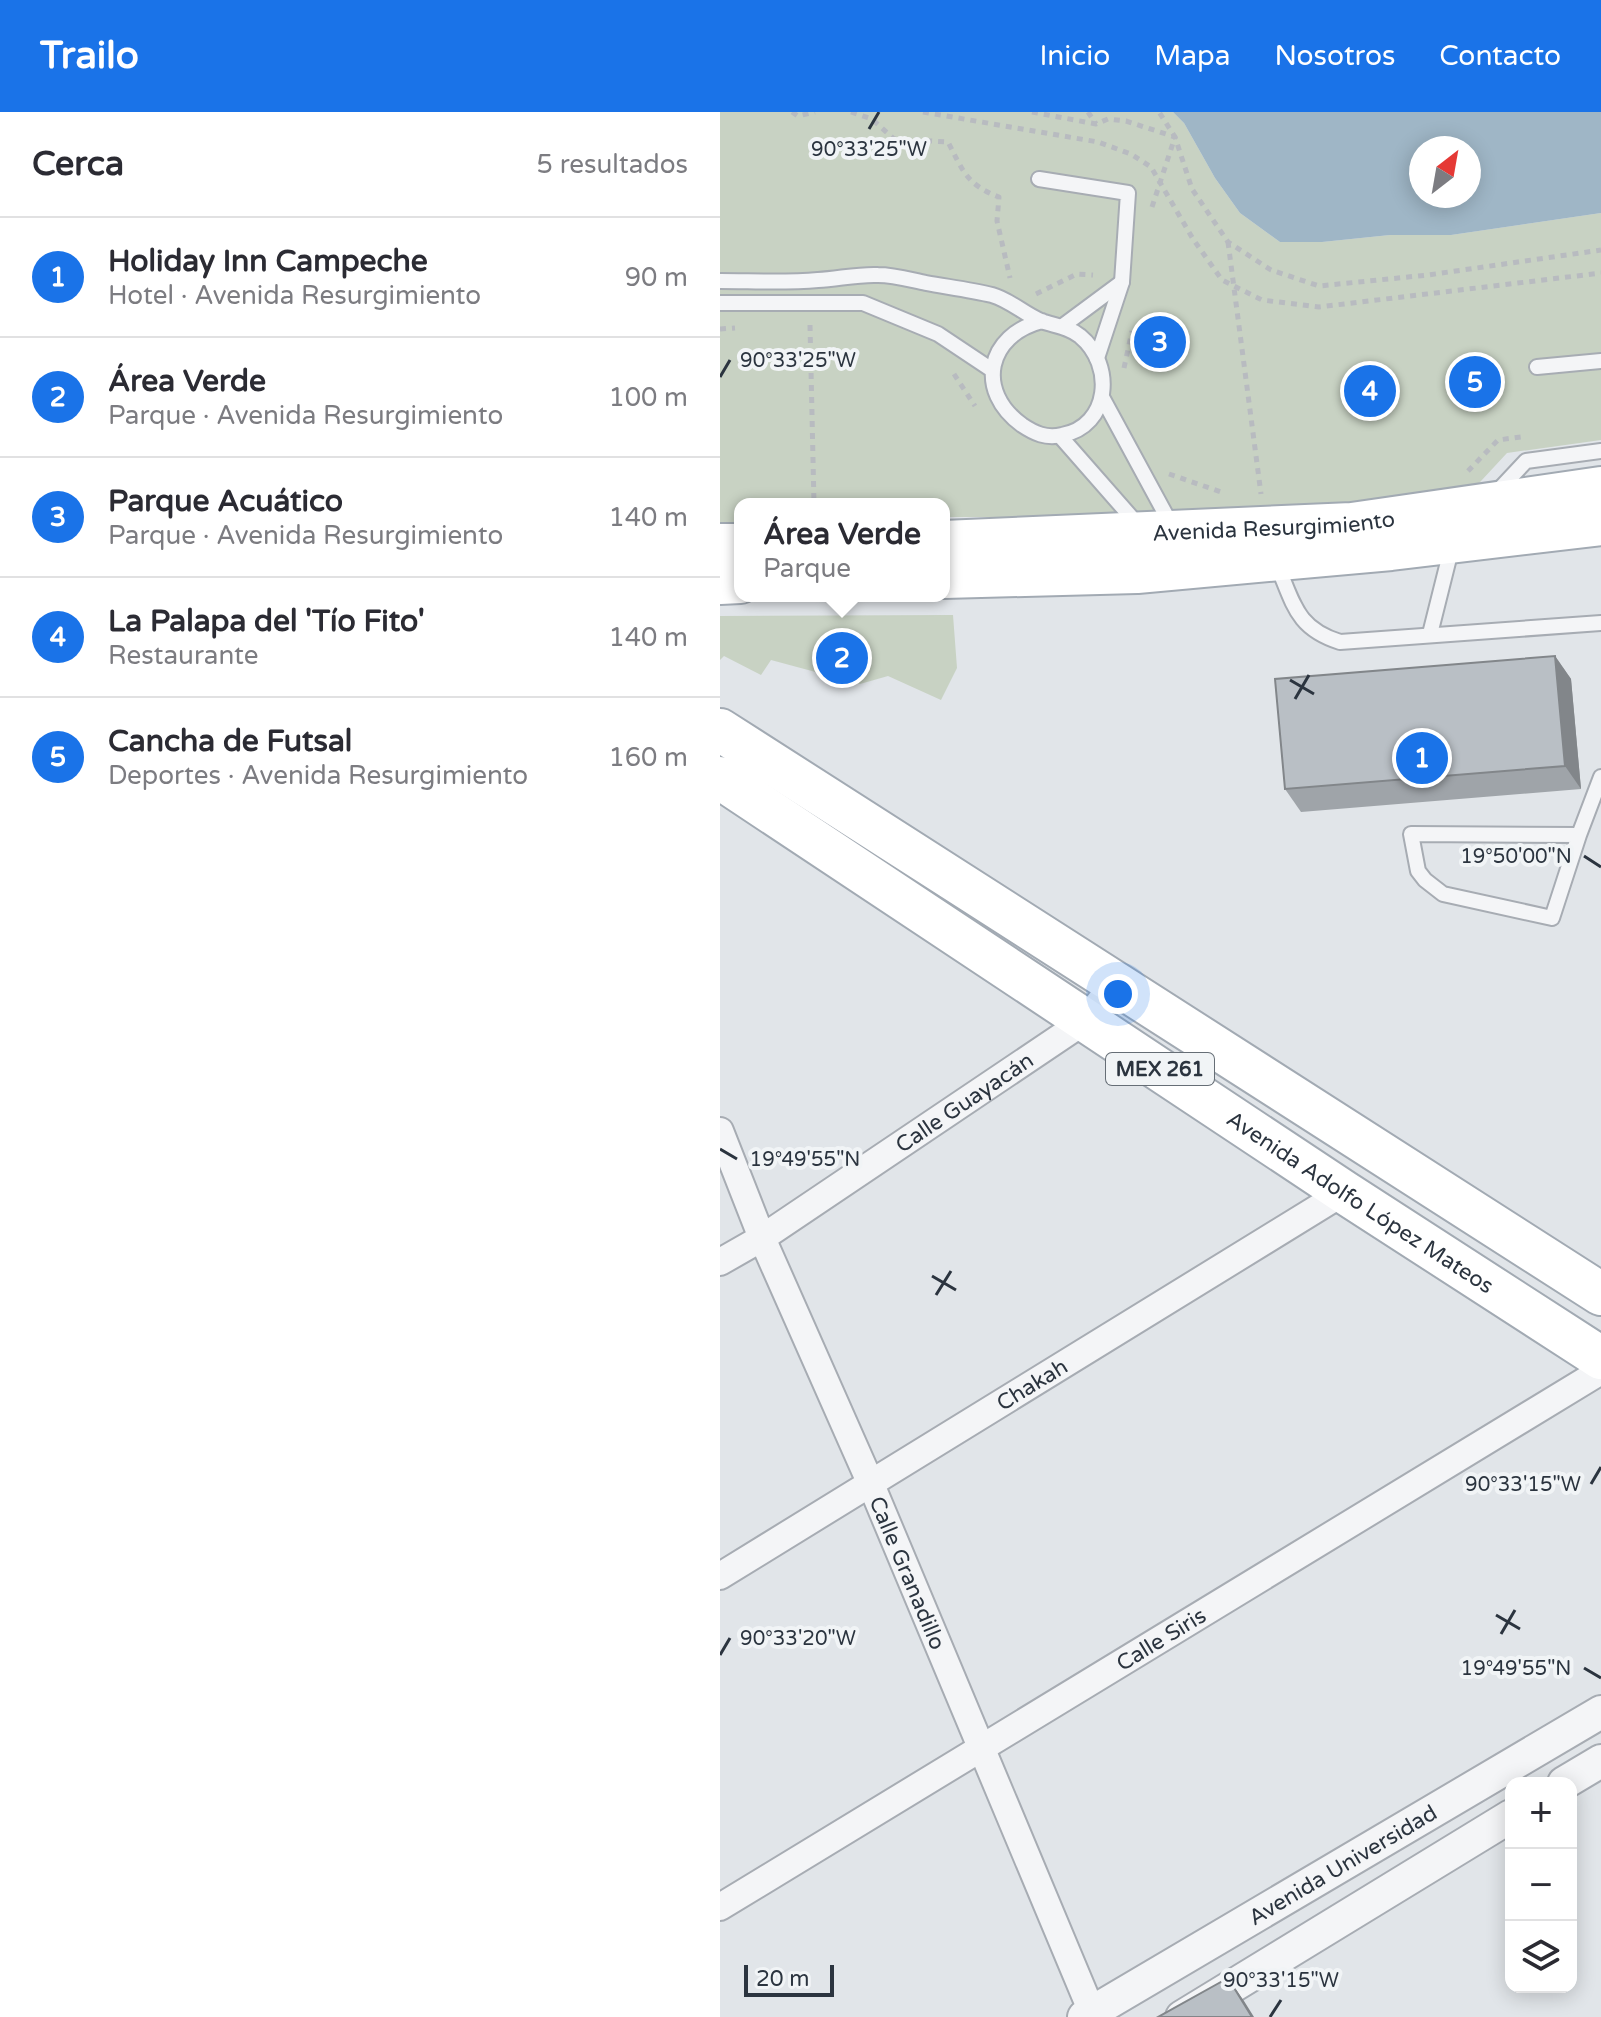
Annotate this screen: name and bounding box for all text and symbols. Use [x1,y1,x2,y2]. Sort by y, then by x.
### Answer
text: Trailo [40,33,139,79]
text: Inicio [1040,39,1110,73]
text: Mapa [1154,39,1230,73]
text: Nosotros [1274,39,1395,73]
text: Contacto [1439,39,1561,73]
north arrow [1409,136,1481,208]
text: 90°33'25"W [811,138,927,162]
text: Cerca [32,144,124,185]
text: 5 resultados [537,149,688,180]
text: Holiday Inn Campeche [108,243,428,280]
text: 1 [50,262,66,293]
text: 90 m [625,262,688,293]
text: Hotel · Avenida Resurgimiento [108,280,481,311]
pin: 3 [1134,312,1186,372]
text: 90°33'25"W [740,349,856,373]
pin: 5 [1449,352,1501,412]
pin: 4 [1344,361,1396,421]
text: Área Verde [108,363,266,400]
text: 2 [50,382,66,413]
text: 100 m [608,382,688,413]
text: Parque · Avenida Resurgimiento [108,400,503,431]
text: Parque Acuático [108,483,343,520]
popup [734,498,950,602]
text: 3 [50,502,66,533]
text: 140 m [608,502,688,533]
street label: Avenida Resurgimiento [1152,506,1397,547]
text: Área Verde [763,516,921,553]
text: Parque · Avenida Resurgimiento [108,520,503,551]
text: Parque [763,553,851,584]
text: La Palapa del 'Tío Fito' [108,603,425,640]
text: 4 [50,622,66,653]
text: 140 m [608,622,688,653]
pin: 2 [816,628,868,688]
text: Restaurante [108,640,258,671]
text: Cancha de Futsal [108,723,352,760]
pin: 1 [1396,728,1448,788]
text: 5 [50,742,66,773]
text: 160 m [608,742,688,773]
text: Deportes · Avenida Resurgimiento [108,760,528,791]
text: 19°50'00"N [1460,845,1572,869]
your location [1098,974,1138,1014]
street label: Calle Guayacán [891,1047,1039,1158]
road number: MEX 261 [1106,1053,1214,1085]
street label: Avenida Adolfo López Mateos [1222,1106,1498,1299]
text: 19°49'55"N [750,1148,860,1172]
street label: Chakah [992,1353,1073,1417]
text: 90°33'15"W [1465,1473,1581,1497]
street label: Calle Granadillo [863,1492,951,1654]
street label: Calle Siris [1112,1603,1211,1677]
text: 90°33'20"W [740,1627,856,1651]
text: 19°49'55"N [1461,1657,1571,1681]
map controls [1505,1777,1577,1993]
button: + [1505,1777,1577,1849]
street label: Avenida Universidad [1244,1800,1442,1931]
button: − [1505,1849,1577,1921]
button: layers [1505,1921,1577,1993]
scale bar [744,1961,834,1997]
text: 20 m [756,1966,810,1992]
text: 90°33'15"W [1223,1969,1339,1993]

